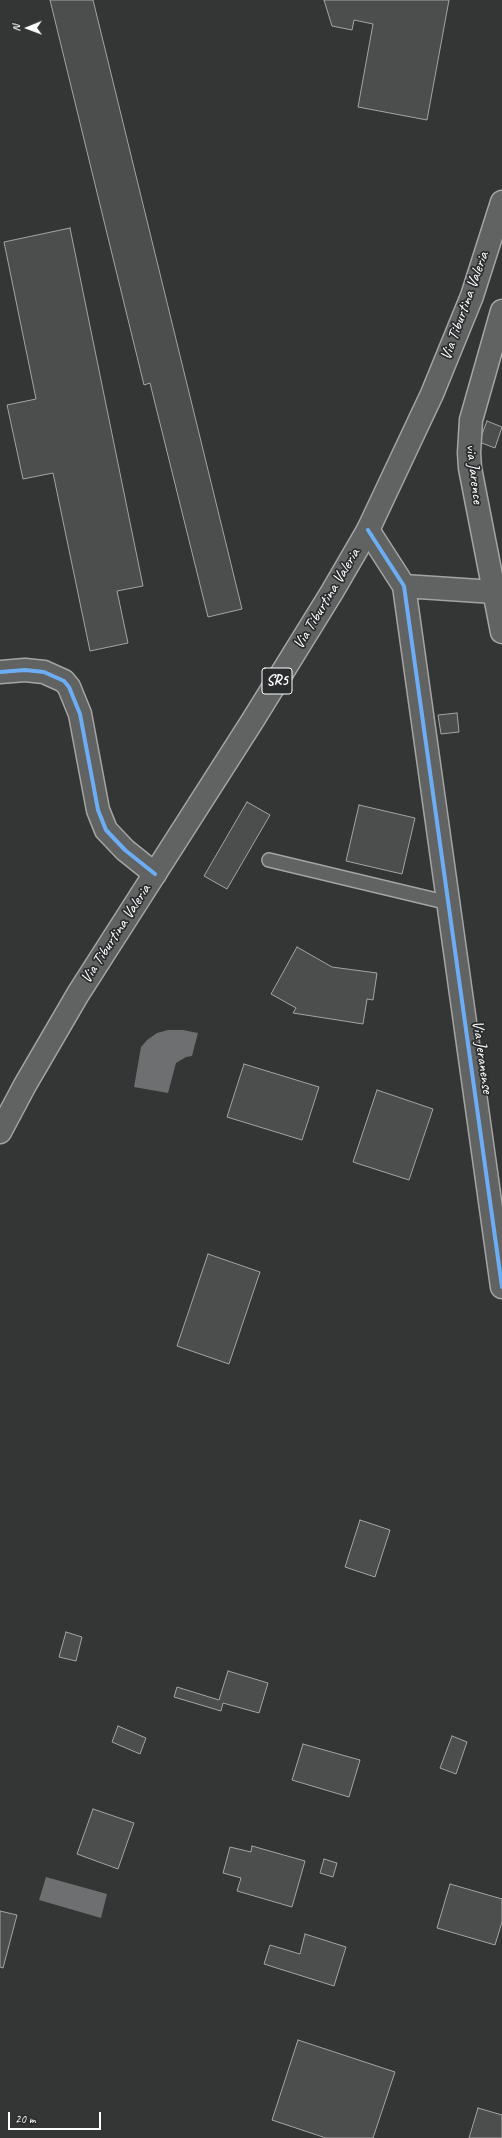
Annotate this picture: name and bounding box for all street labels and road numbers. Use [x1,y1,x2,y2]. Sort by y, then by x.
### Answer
street label: Via Tiburtina Valeria [436,249,494,363]
street label: via Jarence [461,443,487,505]
street label: Via Tiburtina Valeria [289,545,365,653]
road number: SR5 [262,668,292,694]
street label: Via Tiburtina Valeria [77,881,155,987]
street label: Via Jeranense [467,1019,497,1095]

